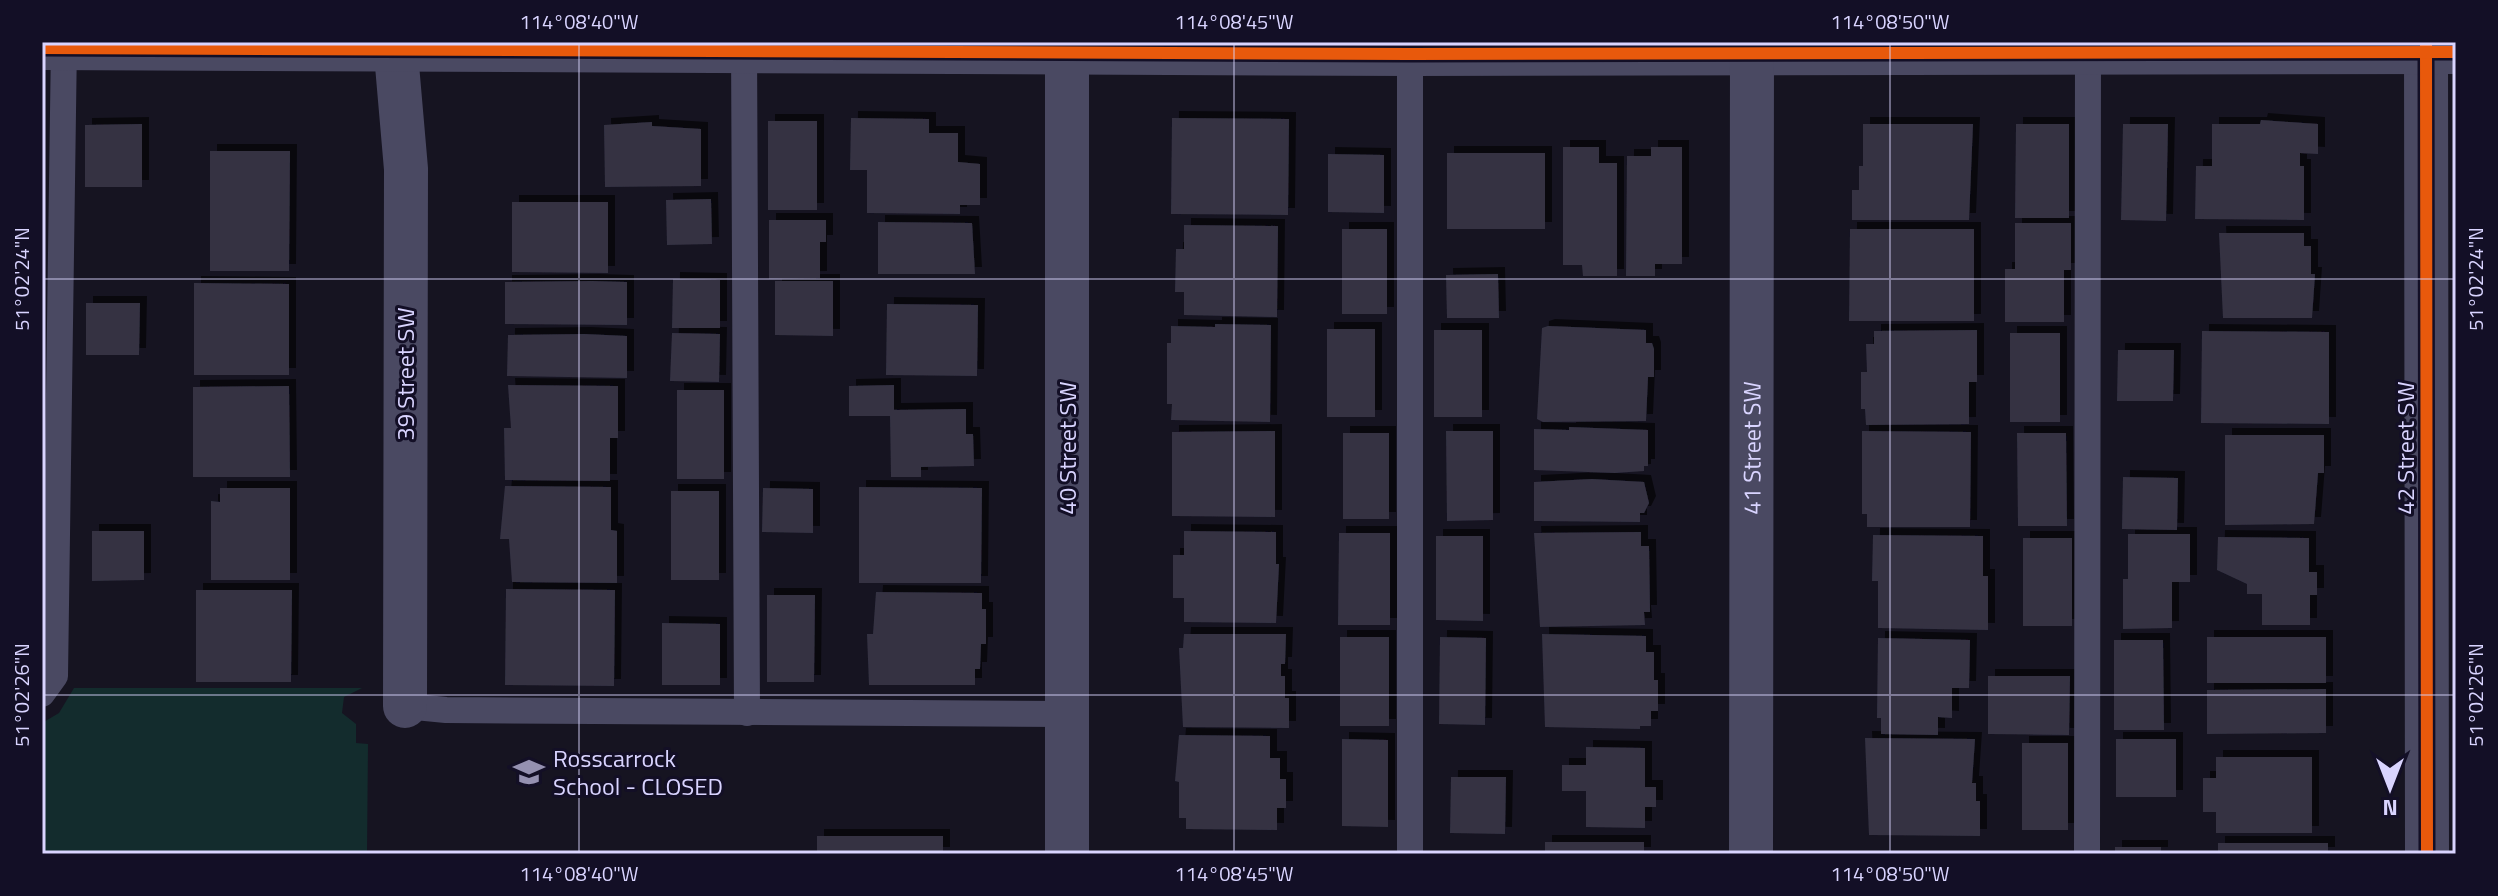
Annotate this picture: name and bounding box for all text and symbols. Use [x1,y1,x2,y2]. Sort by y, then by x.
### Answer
text: 114°08'40"W [520,6,639,37]
text: 114°08'45"W [1175,6,1294,37]
text: 114°08'50"W [1831,6,1950,37]
text: 51°02'24"N [6,227,37,331]
text: 51°02'24"N [2460,227,2491,331]
street label: 39 Street SW [387,307,423,441]
street label: 40 Street SW [1049,381,1085,515]
street label: 41 Street SW [1733,381,1770,515]
street label: 42 Street SW [2387,381,2423,515]
text: 51°02'26"N [6,643,37,747]
text: 51°02'26"N [2460,643,2491,747]
place label: Rosscarrock School - CLOSED [553,740,723,804]
north arrow [2350,748,2430,828]
school or university icon: Rosscarrock School - CLOSED [512,755,546,789]
text: N [2382,791,2398,825]
text: 114°08'40"W [520,858,639,889]
text: 114°08'45"W [1175,858,1294,889]
text: 114°08'50"W [1831,858,1950,889]

